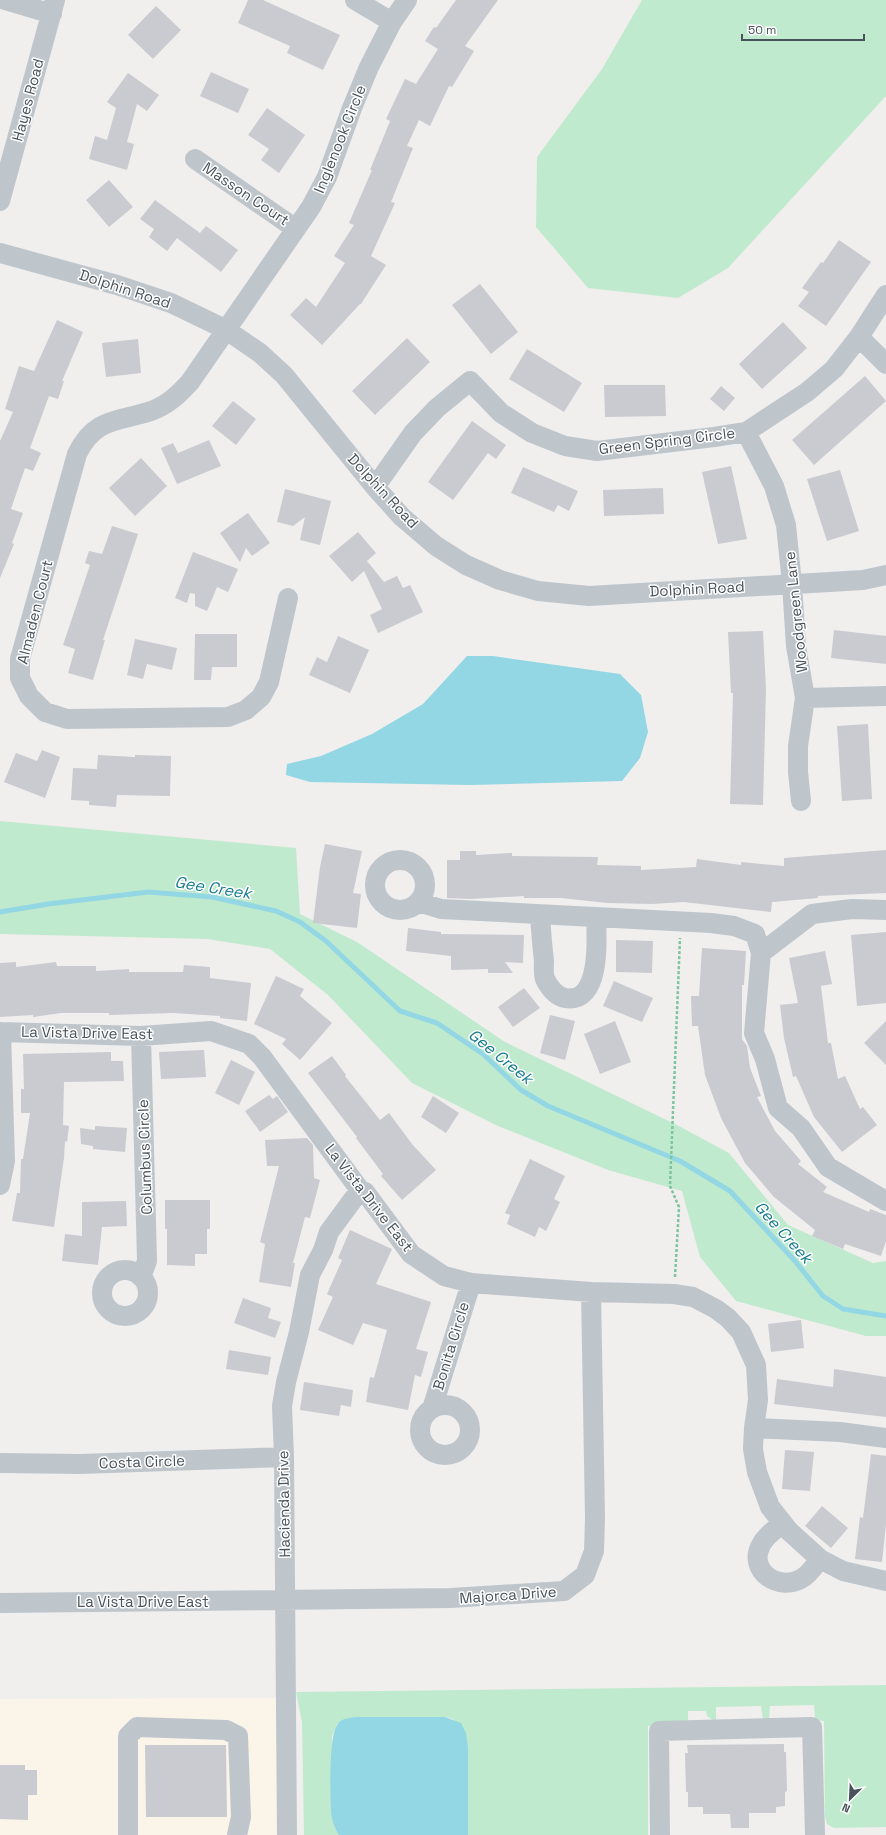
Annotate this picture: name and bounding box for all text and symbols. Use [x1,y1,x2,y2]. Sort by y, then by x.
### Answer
scale bar [742,16,864,42]
text: 50 m [748,22,776,38]
street label: Hayes Road [7,56,48,143]
street label: Inglenook Circle [309,82,370,196]
street label: Masson Court [199,158,293,230]
street label: Dolphin Road [77,265,173,312]
street label: Green Spring Circle [598,423,736,458]
street label: Dolphin Road [344,449,423,532]
street label: Woodgreen Lane [780,550,811,674]
street label: Almaden Court [12,558,57,666]
street label: Dolphin Road [649,577,745,600]
water label: Gee Creek [173,871,255,904]
street label: La Vista Drive East [21,1022,153,1043]
water label: Gee Creek [464,1024,539,1090]
street label: Columbus Circle [133,1099,156,1215]
street label: La Vista Drive East [321,1140,418,1256]
water label: Gee Creek [750,1197,819,1270]
street label: Bonita Circle [428,1299,473,1392]
street label: Costa Circle [99,1450,186,1472]
street label: Hacienda Drive [273,1450,294,1558]
street label: Majorca Drive [459,1582,557,1607]
street label: La Vista Drive East [77,1592,209,1611]
north arrow [830,1779,870,1819]
text: N [840,1800,852,1816]

